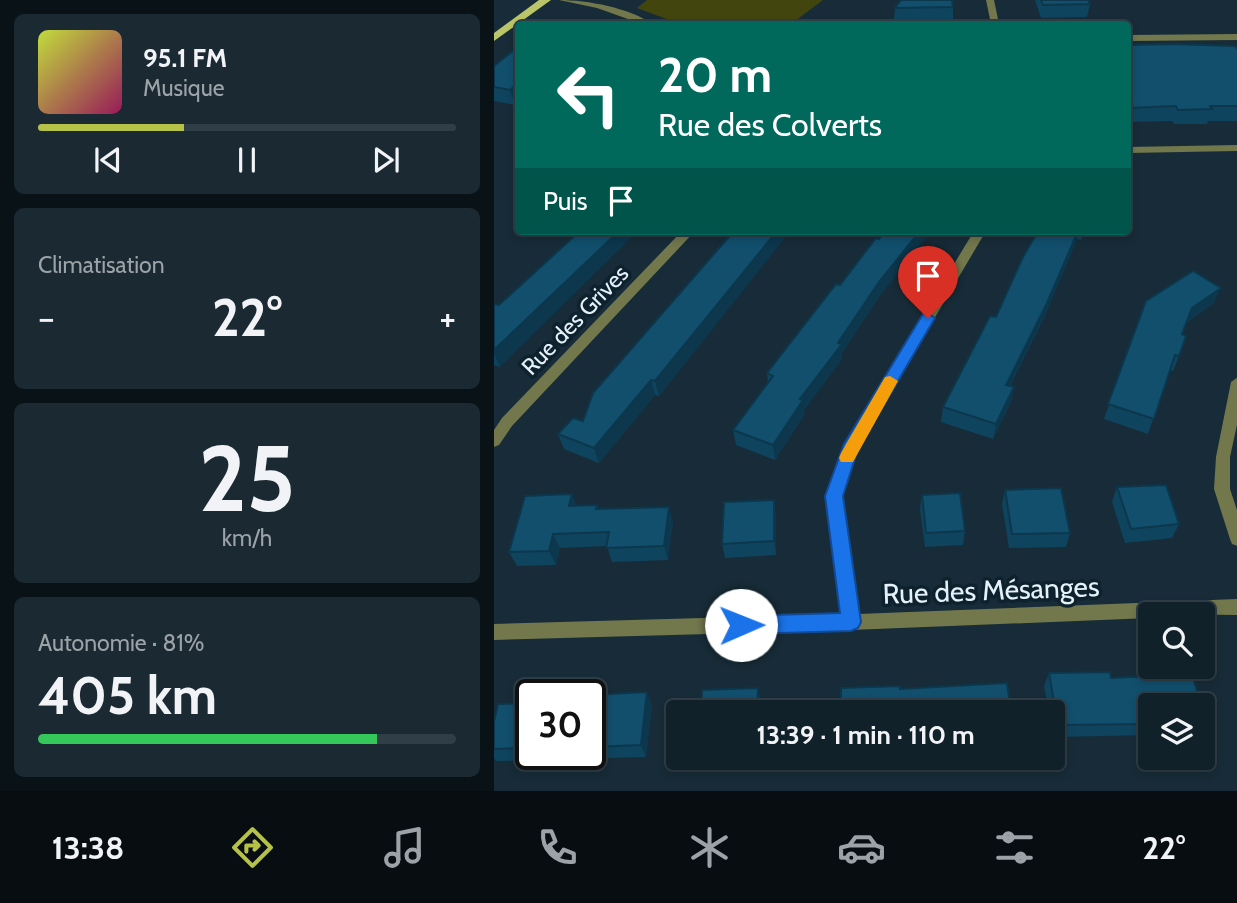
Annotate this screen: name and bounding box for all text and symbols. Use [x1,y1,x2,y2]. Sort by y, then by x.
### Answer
text: 95.1 FM [143,42,227,74]
text: 20 m [658,45,772,104]
icon: left [543,49,634,140]
text: Musique [143,74,225,102]
text: Rue des Colverts [658,105,882,144]
icon: previous [89,141,127,179]
icon: pause [228,141,266,179]
icon: next [367,141,405,179]
icon: arrive [602,182,640,220]
text: Puis [543,185,588,217]
pin [898,246,958,318]
text: Climatisation [38,251,165,279]
icon: arrive [909,257,947,295]
street label: Rue des Grives [516,259,634,381]
text: 22° [212,286,282,349]
text: − [38,294,55,341]
text: + [439,294,456,341]
text: 25 [198,423,296,534]
text: km/h [222,524,272,552]
street label: Rue des Mésanges [882,569,1100,611]
position arrow [704,588,778,662]
map controls [1138,602,1215,770]
button: search [1138,602,1215,679]
text: Autonomie · 81% [38,629,205,657]
text: 405 km [38,664,217,727]
speed limit sign: 30 [515,679,606,770]
button: layers [1138,693,1215,770]
text: 13:39 · 1 min · 110 m [756,719,975,751]
icon: directions [228,823,277,872]
icon: music [380,823,429,872]
icon: phone [533,823,582,872]
icon: climate [685,823,734,872]
icon: car [837,823,886,872]
icon: filters [990,823,1039,872]
text: 13:38 [52,828,124,867]
text: 22° [1142,828,1185,867]

